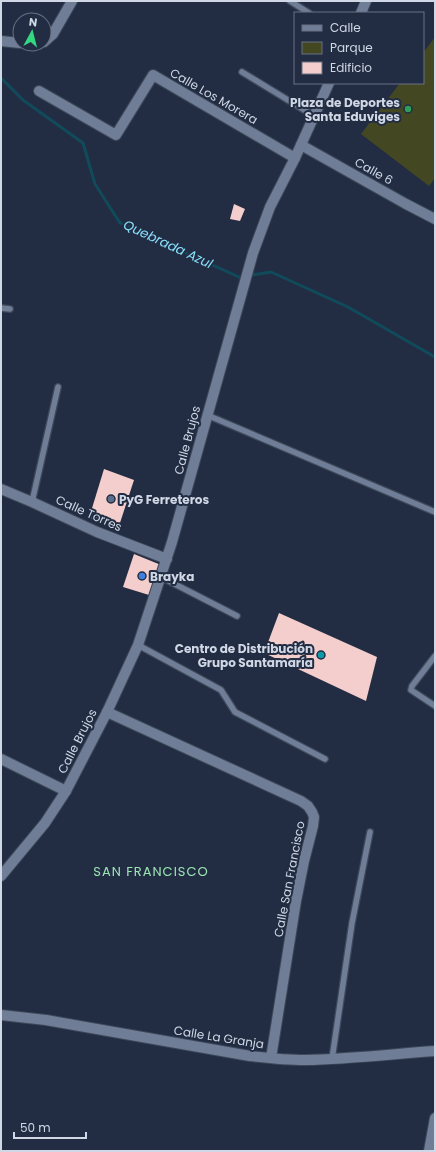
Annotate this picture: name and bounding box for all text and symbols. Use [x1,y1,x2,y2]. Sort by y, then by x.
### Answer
north arrow [12,12,52,52]
legend [294,12,424,84]
text: N [28,14,38,31]
text: Calle [330,19,361,36]
text: Parque [330,39,373,56]
text: Edificio [330,59,372,76]
street label: Calle Los Morera [167,64,261,128]
place label: Plaza de Deportes Santa Eduviges [290,94,400,125]
marker: Plaza de Deportes Santa Eduviges [403,104,413,114]
street label: Calle 6 [352,153,396,189]
water label: Quebrada Azul [120,215,217,273]
street label: Calle Brujos [170,404,204,476]
street label: Calle Torres [53,491,125,535]
place label: PyG Ferreteros [119,491,209,508]
marker: PyG Ferreteros [106,494,116,504]
place label: Brayka [150,568,194,585]
marker: Brayka [137,571,147,581]
place label: Centro de Distribución Grupo Santamaría [175,640,313,671]
marker: Centro de Distribución Grupo Santamaría [316,650,326,660]
street label: Calle Brujos [53,706,101,776]
street label: Calle San Francisco [269,819,309,938]
district label: SAN FRANCISCO [93,862,209,881]
street label: Calle La Granja [173,1021,265,1053]
scale bar [14,1114,86,1140]
text: 50 m [20,1119,51,1136]

